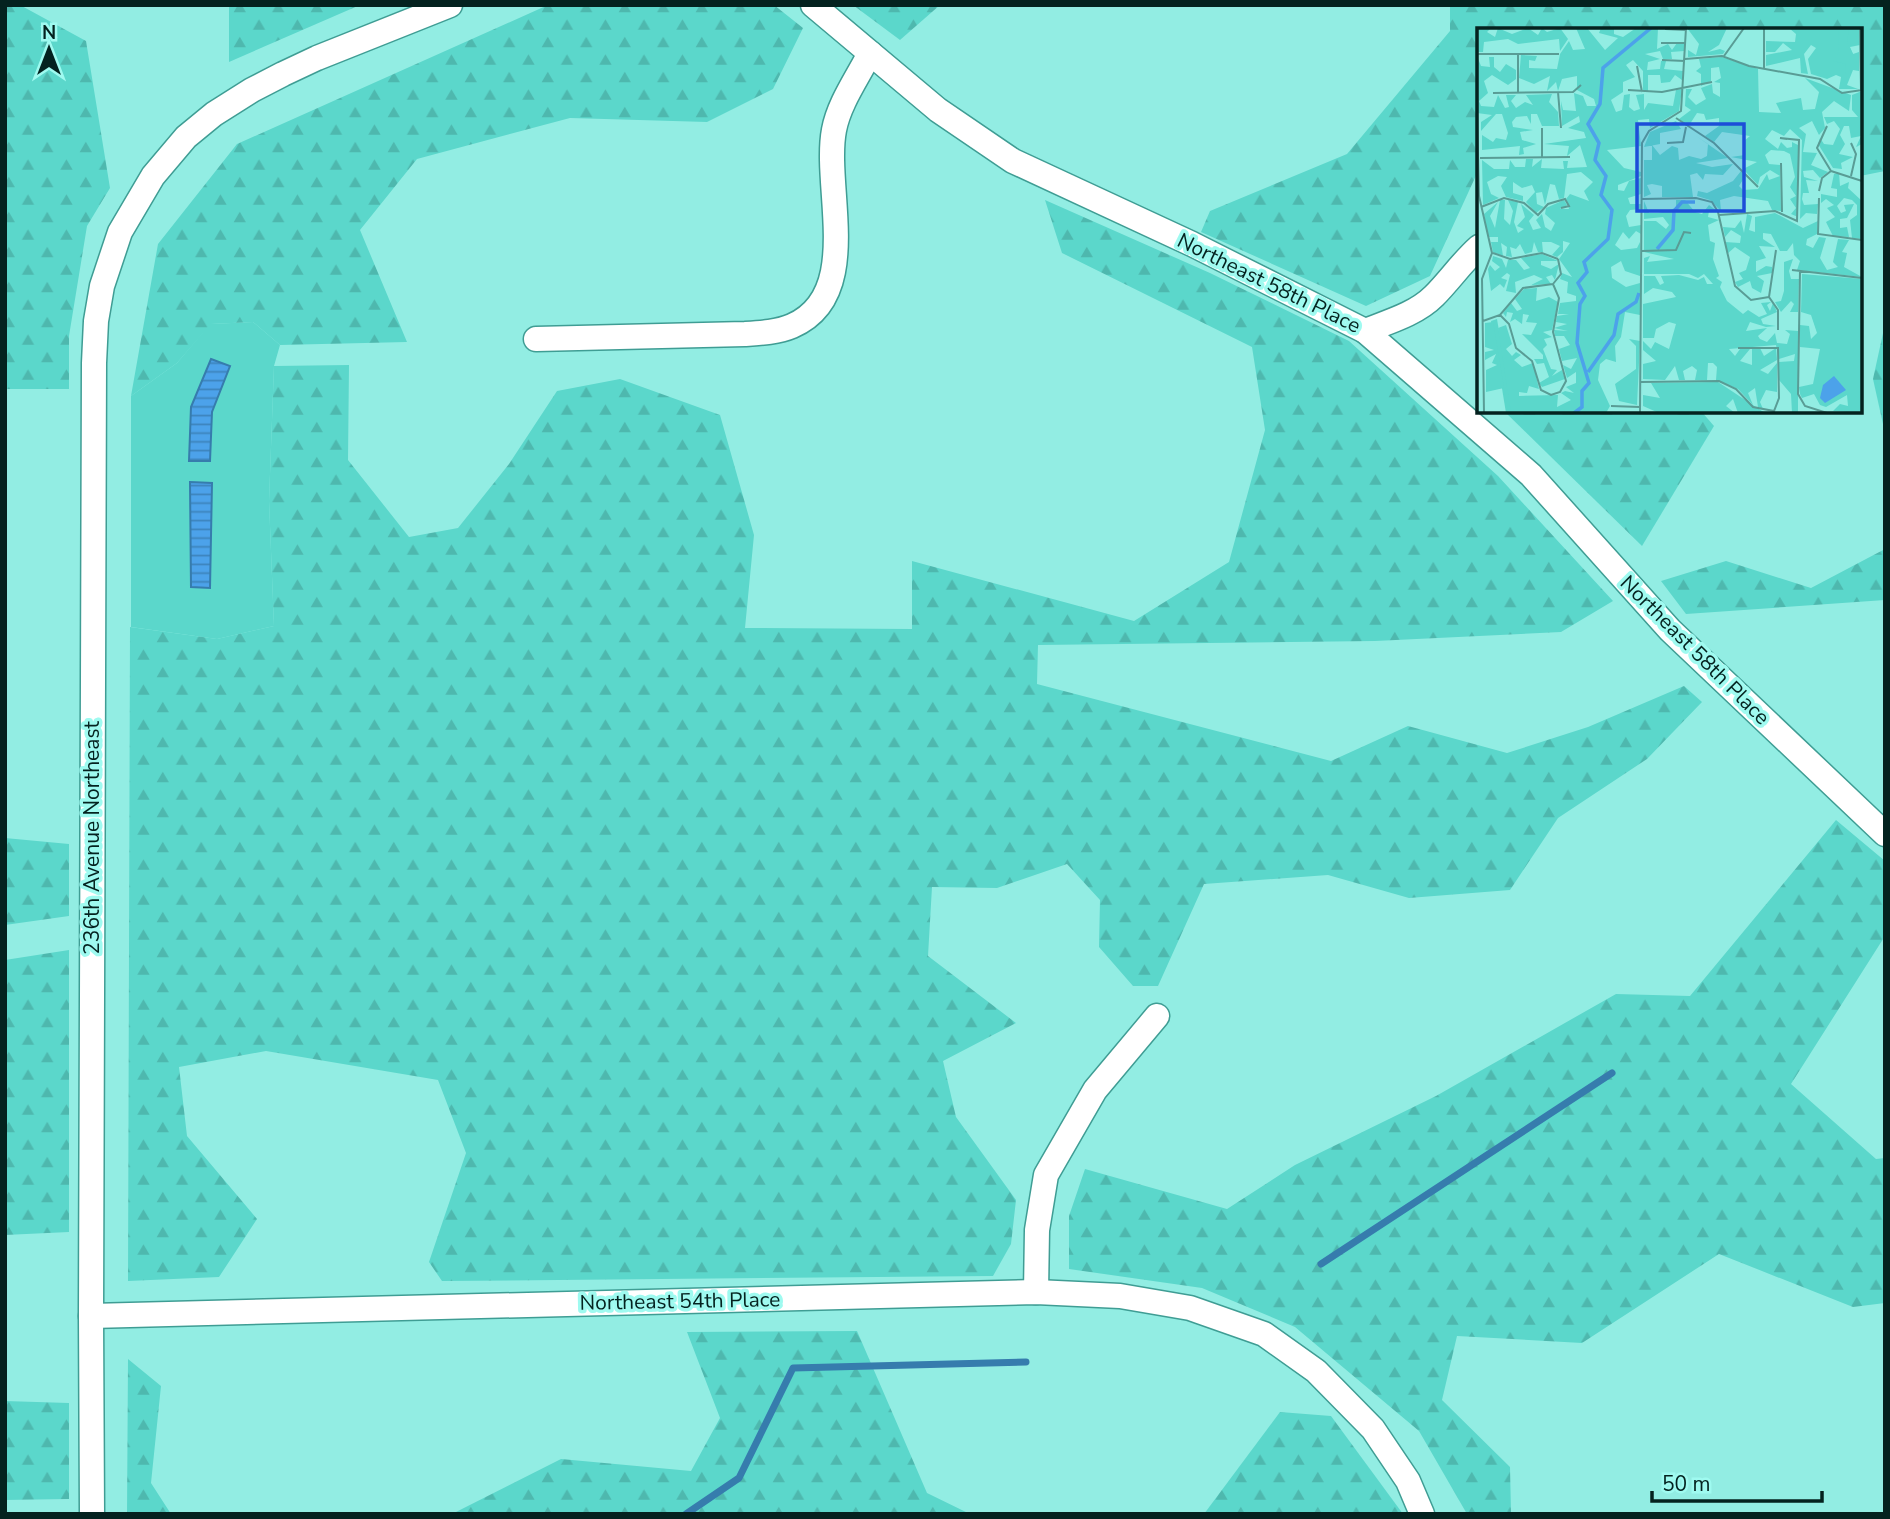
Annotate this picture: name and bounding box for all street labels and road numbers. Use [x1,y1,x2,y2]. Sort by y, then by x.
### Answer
street label: Northeast 58th Place [1173,226,1365,340]
street label: Northeast 58th Place [1614,569,1776,731]
street label: 236th Avenue Northeast [78,721,106,955]
street label: Northeast 54th Place [579,1285,781,1317]

